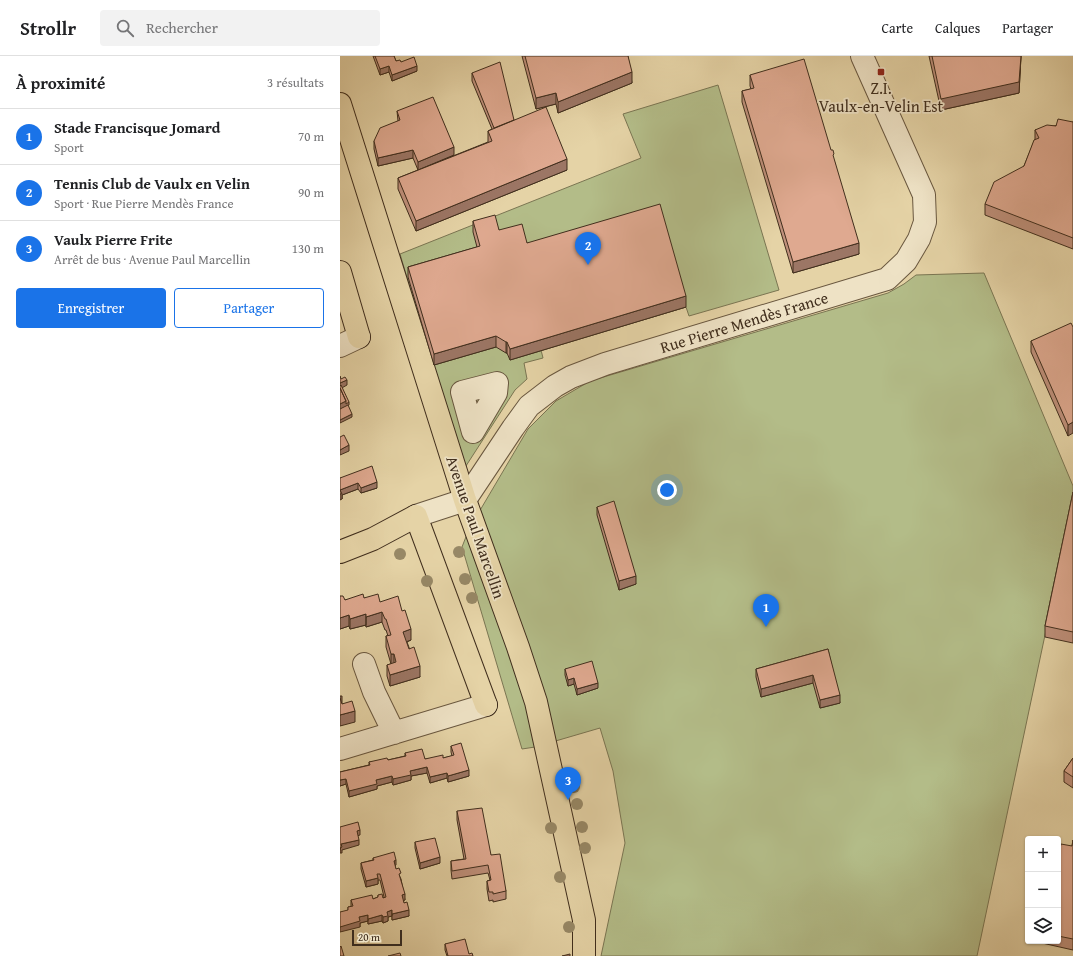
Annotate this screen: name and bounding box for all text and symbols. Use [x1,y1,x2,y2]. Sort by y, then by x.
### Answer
search box [100,10,380,46]
text: Strollr [20,14,76,42]
icon: search [114,17,136,39]
text: Rechercher [146,17,218,38]
text: Carte [881,18,913,38]
text: Calques [935,18,980,38]
text: Partager [1002,18,1053,38]
marker: Z.I. Vaulx-en-Velin Est [876,67,886,77]
text: À proximité [16,70,105,95]
text: 3 résultats [267,73,324,92]
place label: Z.I. Vaulx-en-Velin Est [819,76,944,118]
text: Stade Francisque Jomard [54,117,220,138]
text: 1 [26,127,32,146]
text: 70 m [298,127,324,146]
text: Sport [54,138,84,157]
text: Tennis Club de Vaulx en Velin [54,173,250,194]
text: 2 [26,183,32,202]
text: 90 m [298,183,324,202]
text: Sport · Rue Pierre Mendès France [54,194,234,213]
text: Vaulx Pierre Frite [54,229,173,250]
pin: 2 [575,232,601,265]
text: 3 [26,239,32,258]
text: 130 m [292,239,324,258]
text: Arrêt de bus · Avenue Paul Marcellin [54,250,250,269]
street label: Rue Pierre Mendès France [657,285,831,359]
button: Enregistrer [16,288,166,328]
button: Partager [174,288,324,328]
street label: Avenue Paul Marcellin [440,452,512,602]
your location [657,480,677,500]
pin: 1 [753,594,779,627]
pin: 3 [555,767,581,800]
map controls [1025,836,1061,944]
button: + [1025,836,1061,872]
button: − [1025,872,1061,908]
button: layers [1025,908,1061,944]
scale bar [352,928,402,947]
text: 20 m [358,929,380,945]

